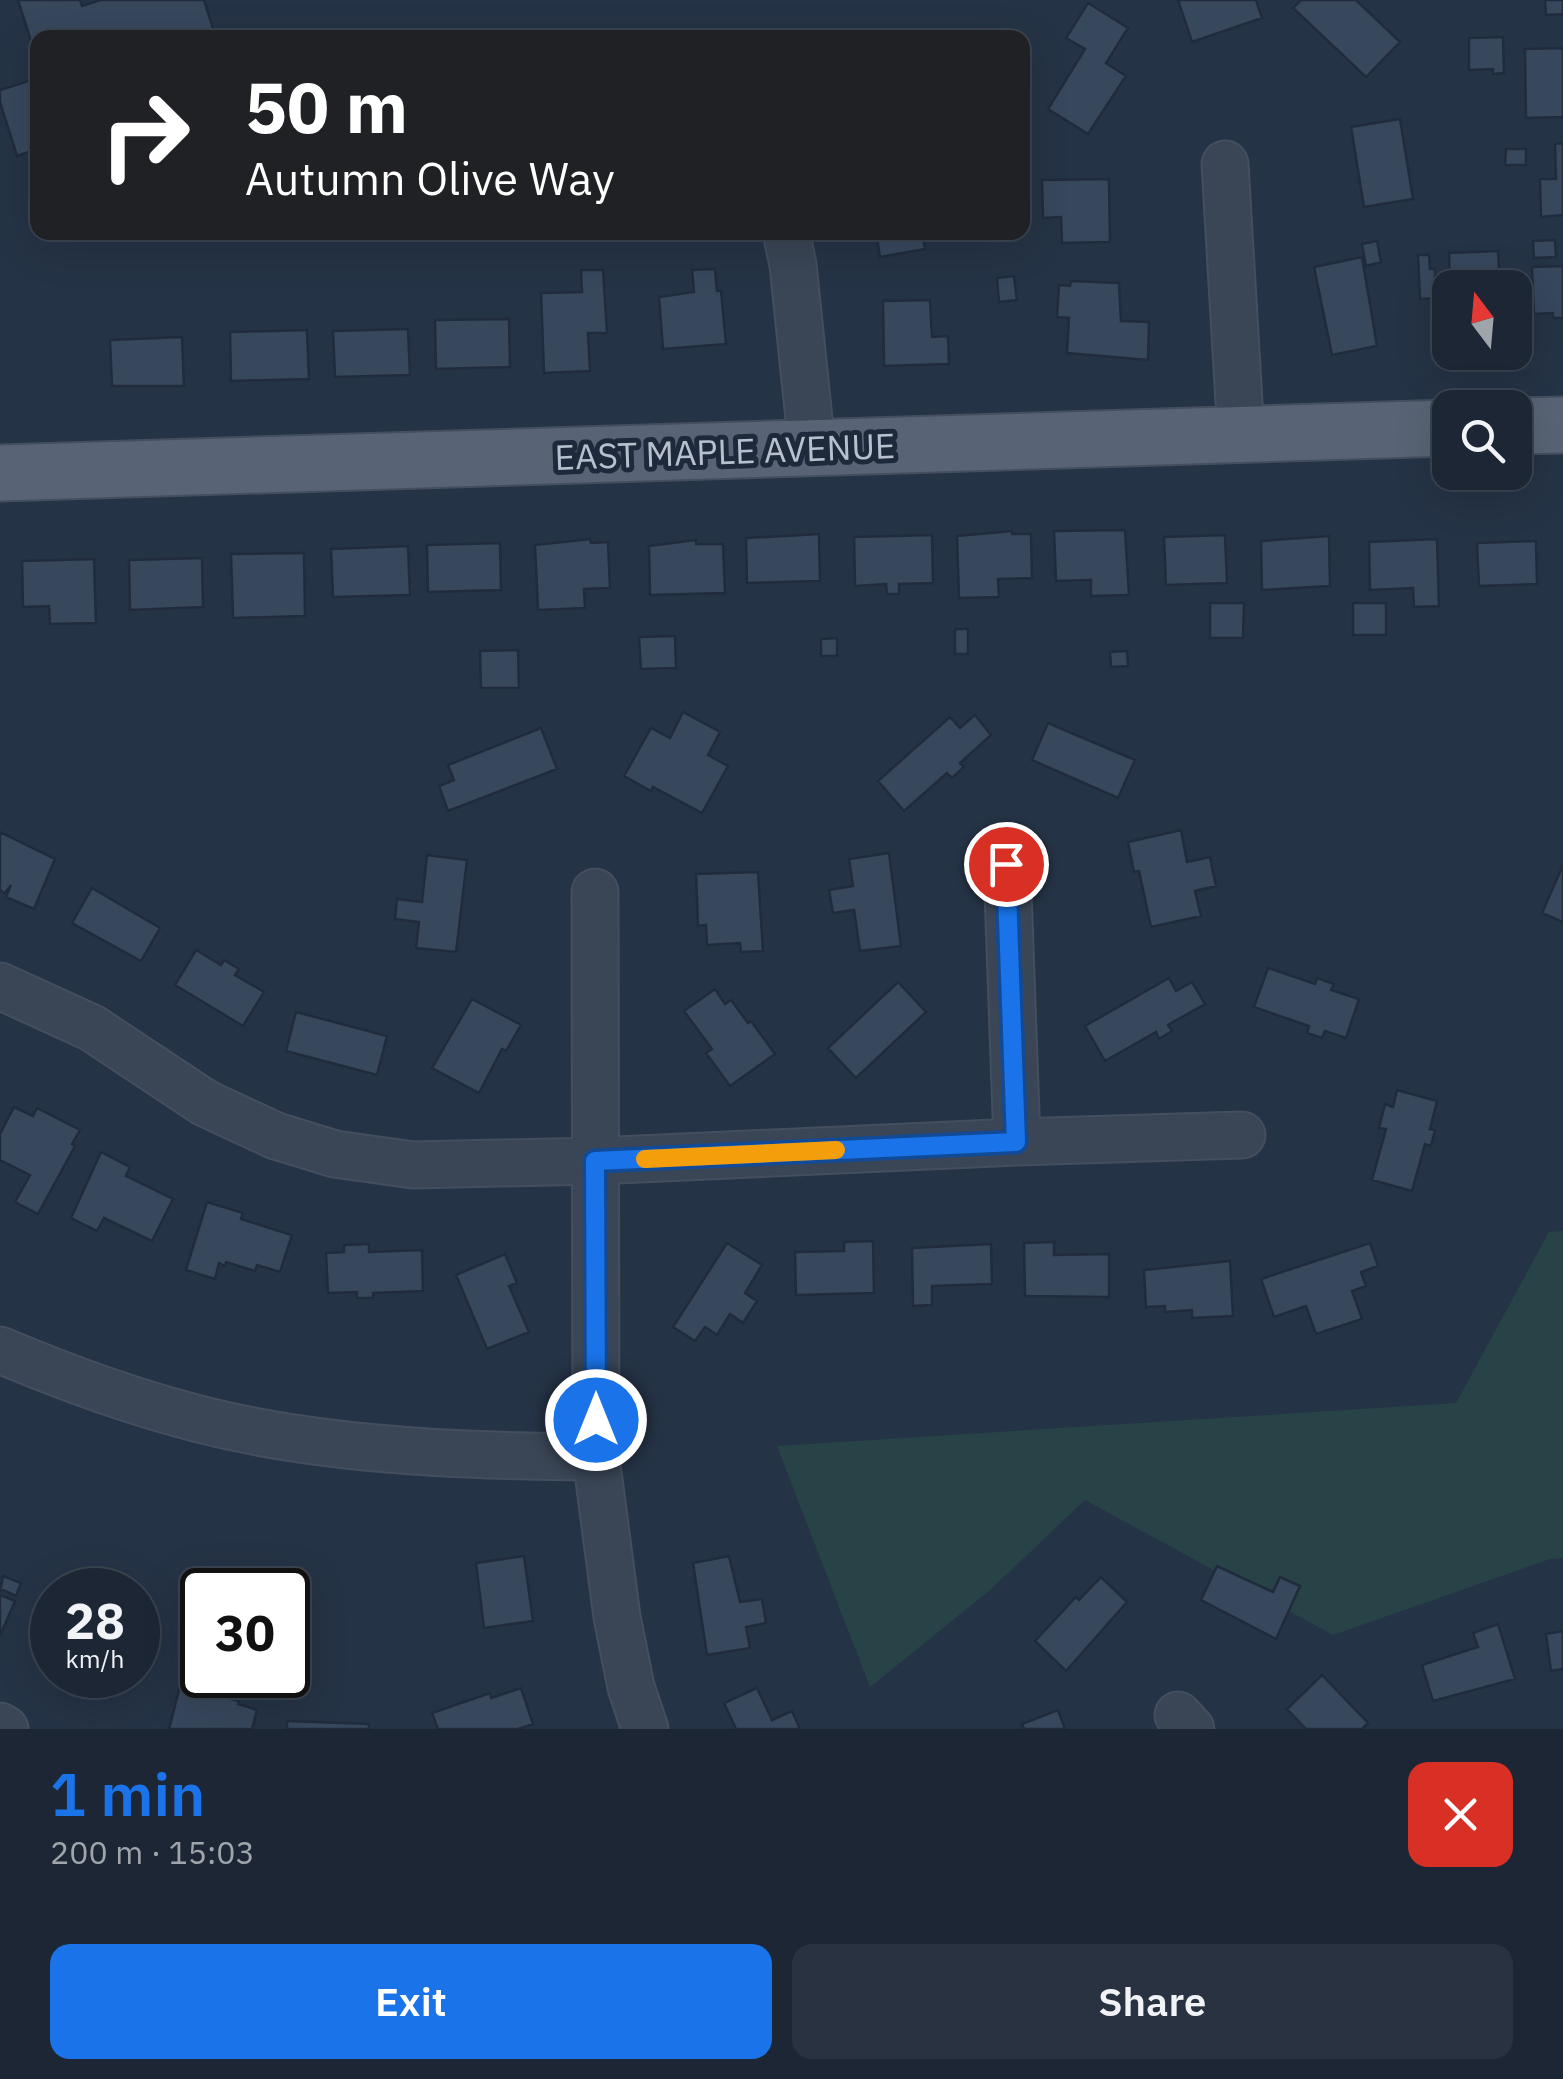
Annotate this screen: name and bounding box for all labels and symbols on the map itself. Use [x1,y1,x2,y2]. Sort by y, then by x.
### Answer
north arrow [1432,270,1532,370]
street label: EAST MAPLE AVENUE [554,422,896,480]
pin [964,822,1049,907]
position arrow [544,1368,648,1472]
speed limit sign: 30 [180,1568,310,1698]

